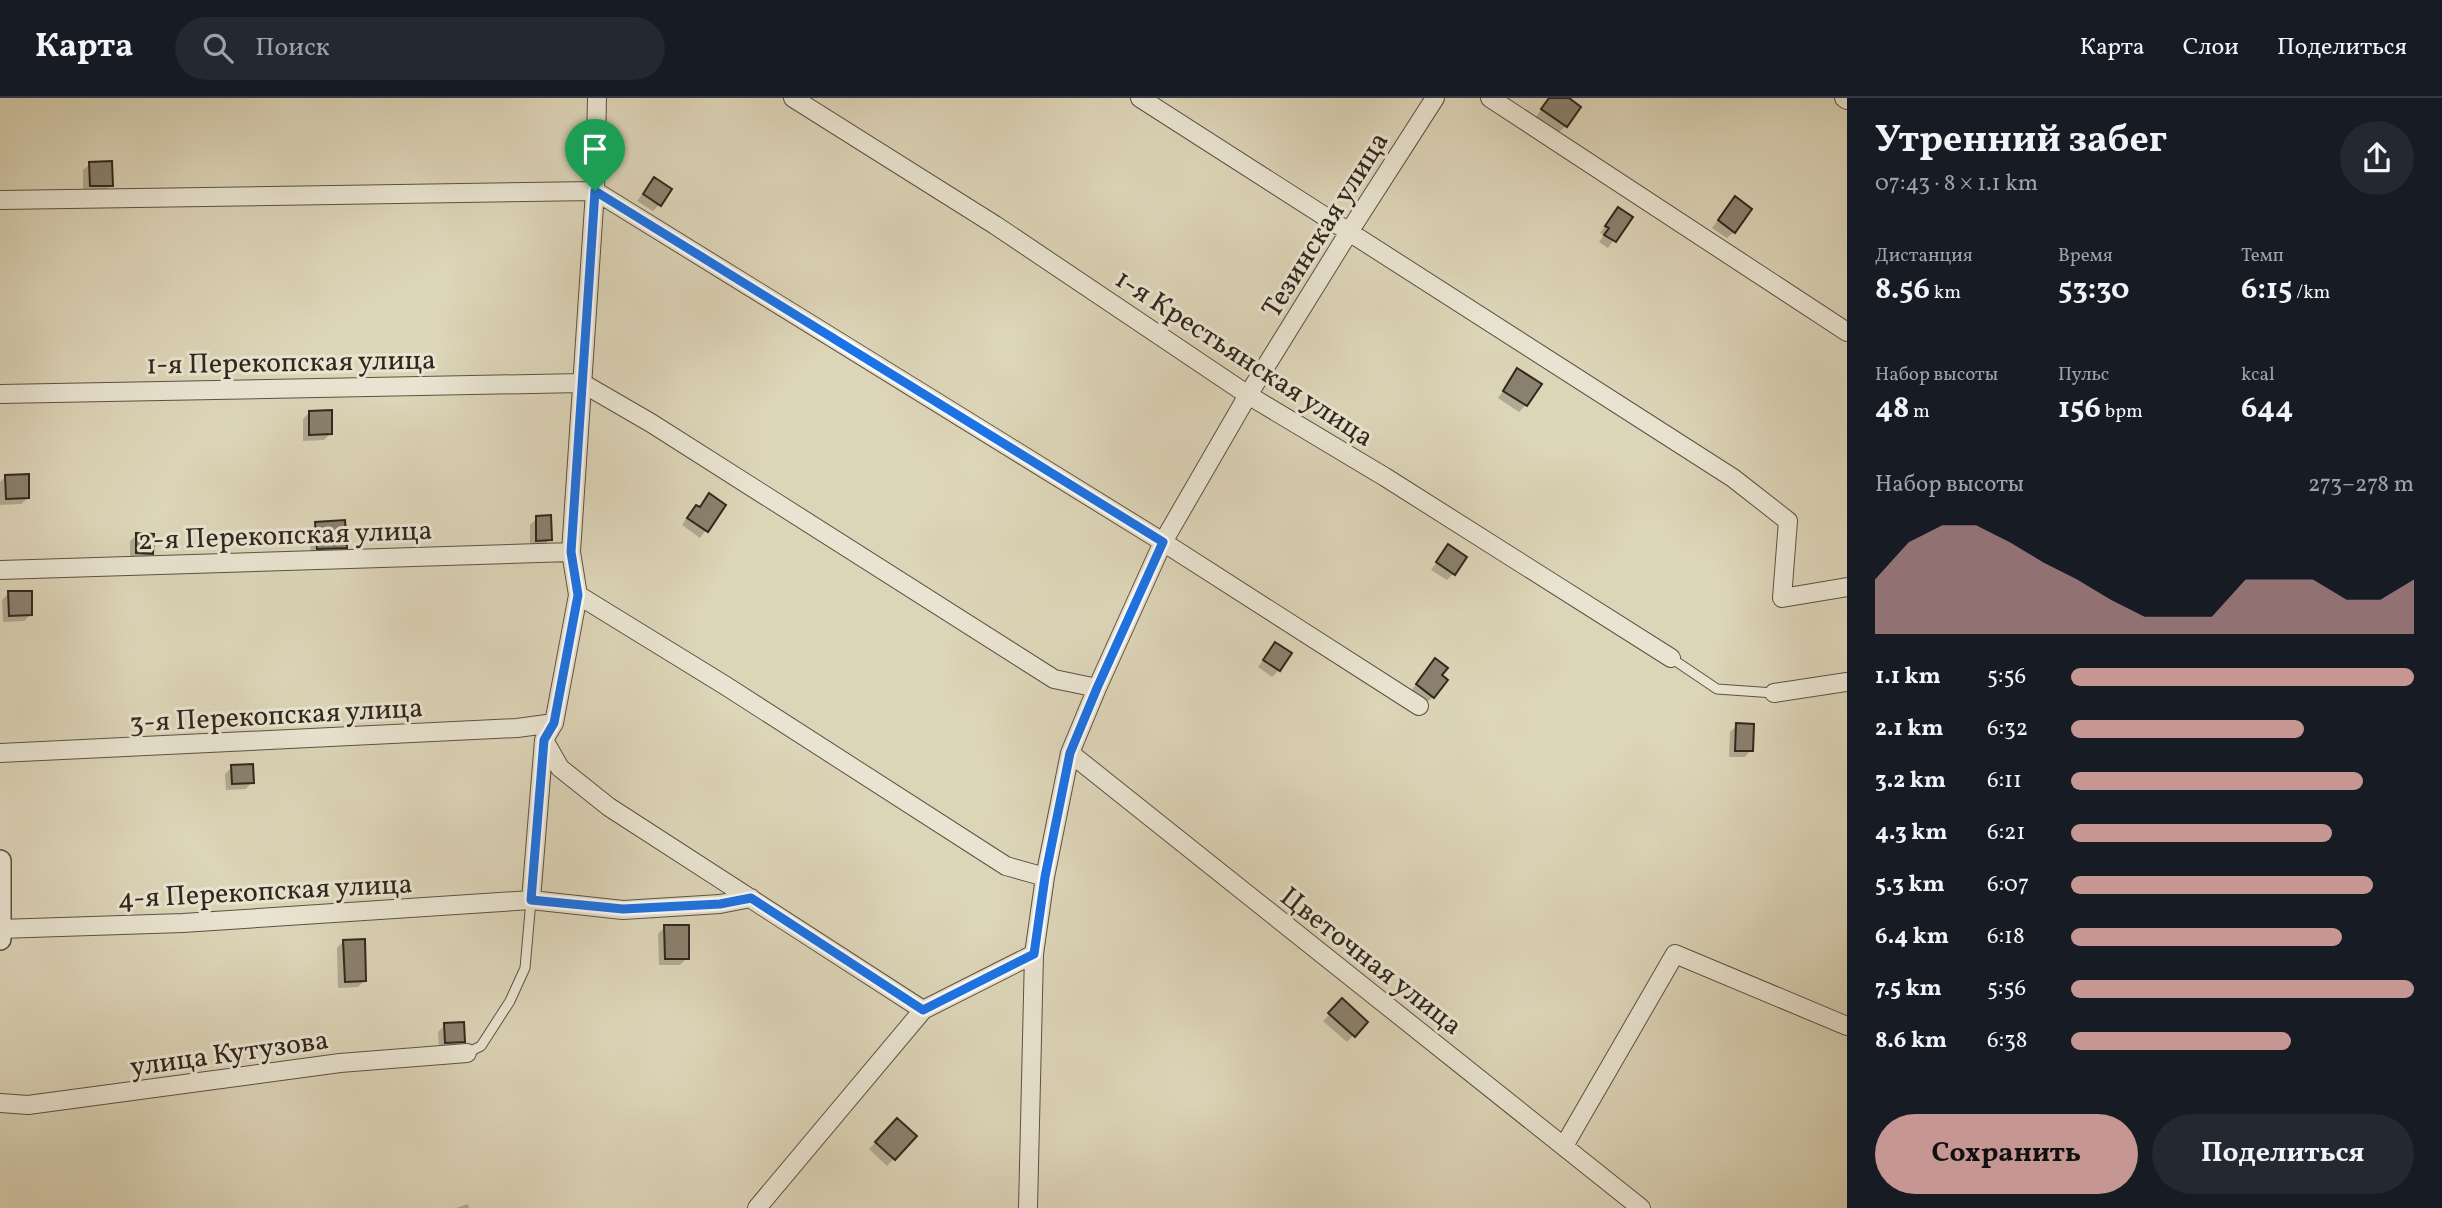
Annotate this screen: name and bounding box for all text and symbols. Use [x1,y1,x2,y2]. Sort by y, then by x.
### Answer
search box [175,17,665,80]
text: Карта [35,25,133,71]
icon: search [199,29,237,67]
text: Поиск [255,30,330,66]
text: Карта [2080,31,2145,65]
text: Слои [2183,31,2239,65]
text: Поделиться [2277,31,2407,65]
text: Утренний забег [1875,115,2167,168]
pin [565,119,625,191]
button: share [2340,121,2414,195]
street label: Тезинская улица [1253,125,1399,326]
icon: arrive [576,130,614,168]
text: 07:43 · 8 × 1.1 km [1875,168,2038,200]
text: Дистанция [1875,243,1973,269]
text: Время [2058,243,2113,269]
text: Темп [2241,243,2284,269]
street label: 1-я Крестьянская улица [1107,261,1381,458]
text: 8.56 [1875,269,1930,311]
text: 53:30 [2058,269,2130,311]
text: 6:15 [2241,269,2292,311]
text: km [1930,280,1961,306]
text: /km [2292,280,2330,306]
street label: 1-я Перекопская улица [146,341,436,386]
text: Набор высоты [1875,362,1998,388]
text: Пульс [2058,362,2109,388]
text: kcal [2241,362,2275,388]
text: 48 [1875,388,1909,430]
text: 156 [2058,388,2101,430]
text: 644 [2241,388,2293,430]
text: m [1909,399,1930,425]
text: bpm [2101,399,2143,425]
text: Набор высоты [1875,469,2024,501]
text: 273–278 m [2308,469,2414,501]
street label: 2-я Перекопская улица [137,512,433,561]
text: 1.1 km [1875,661,1941,693]
text: 5:56 [1987,661,2026,693]
street label: 3-я Перекопская улица [128,689,424,744]
text: 2.1 km [1875,713,1944,745]
text: 6:32 [1987,713,2028,745]
text: 3.2 km [1875,765,1946,797]
text: 6:11 [1987,765,2022,797]
text: 4.3 km [1875,817,1948,849]
text: 6:21 [1987,817,2025,849]
street label: 4-я Перекопская улица [117,865,414,920]
text: 5.3 km [1875,869,1945,901]
text: 6:07 [1987,869,2029,901]
street label: Цветочная улица [1271,878,1470,1046]
text: 6.4 km [1875,921,1949,953]
text: 6:18 [1987,921,2025,953]
text: 7.5 km [1875,973,1942,1005]
text: 5:56 [1987,973,2026,1005]
street label: улица Кутузова [128,1021,331,1088]
text: 8.6 km [1875,1025,1947,1057]
text: 6:38 [1987,1025,2028,1057]
button: Сохранить [1875,1114,2138,1194]
button: Поделиться [2152,1114,2414,1194]

